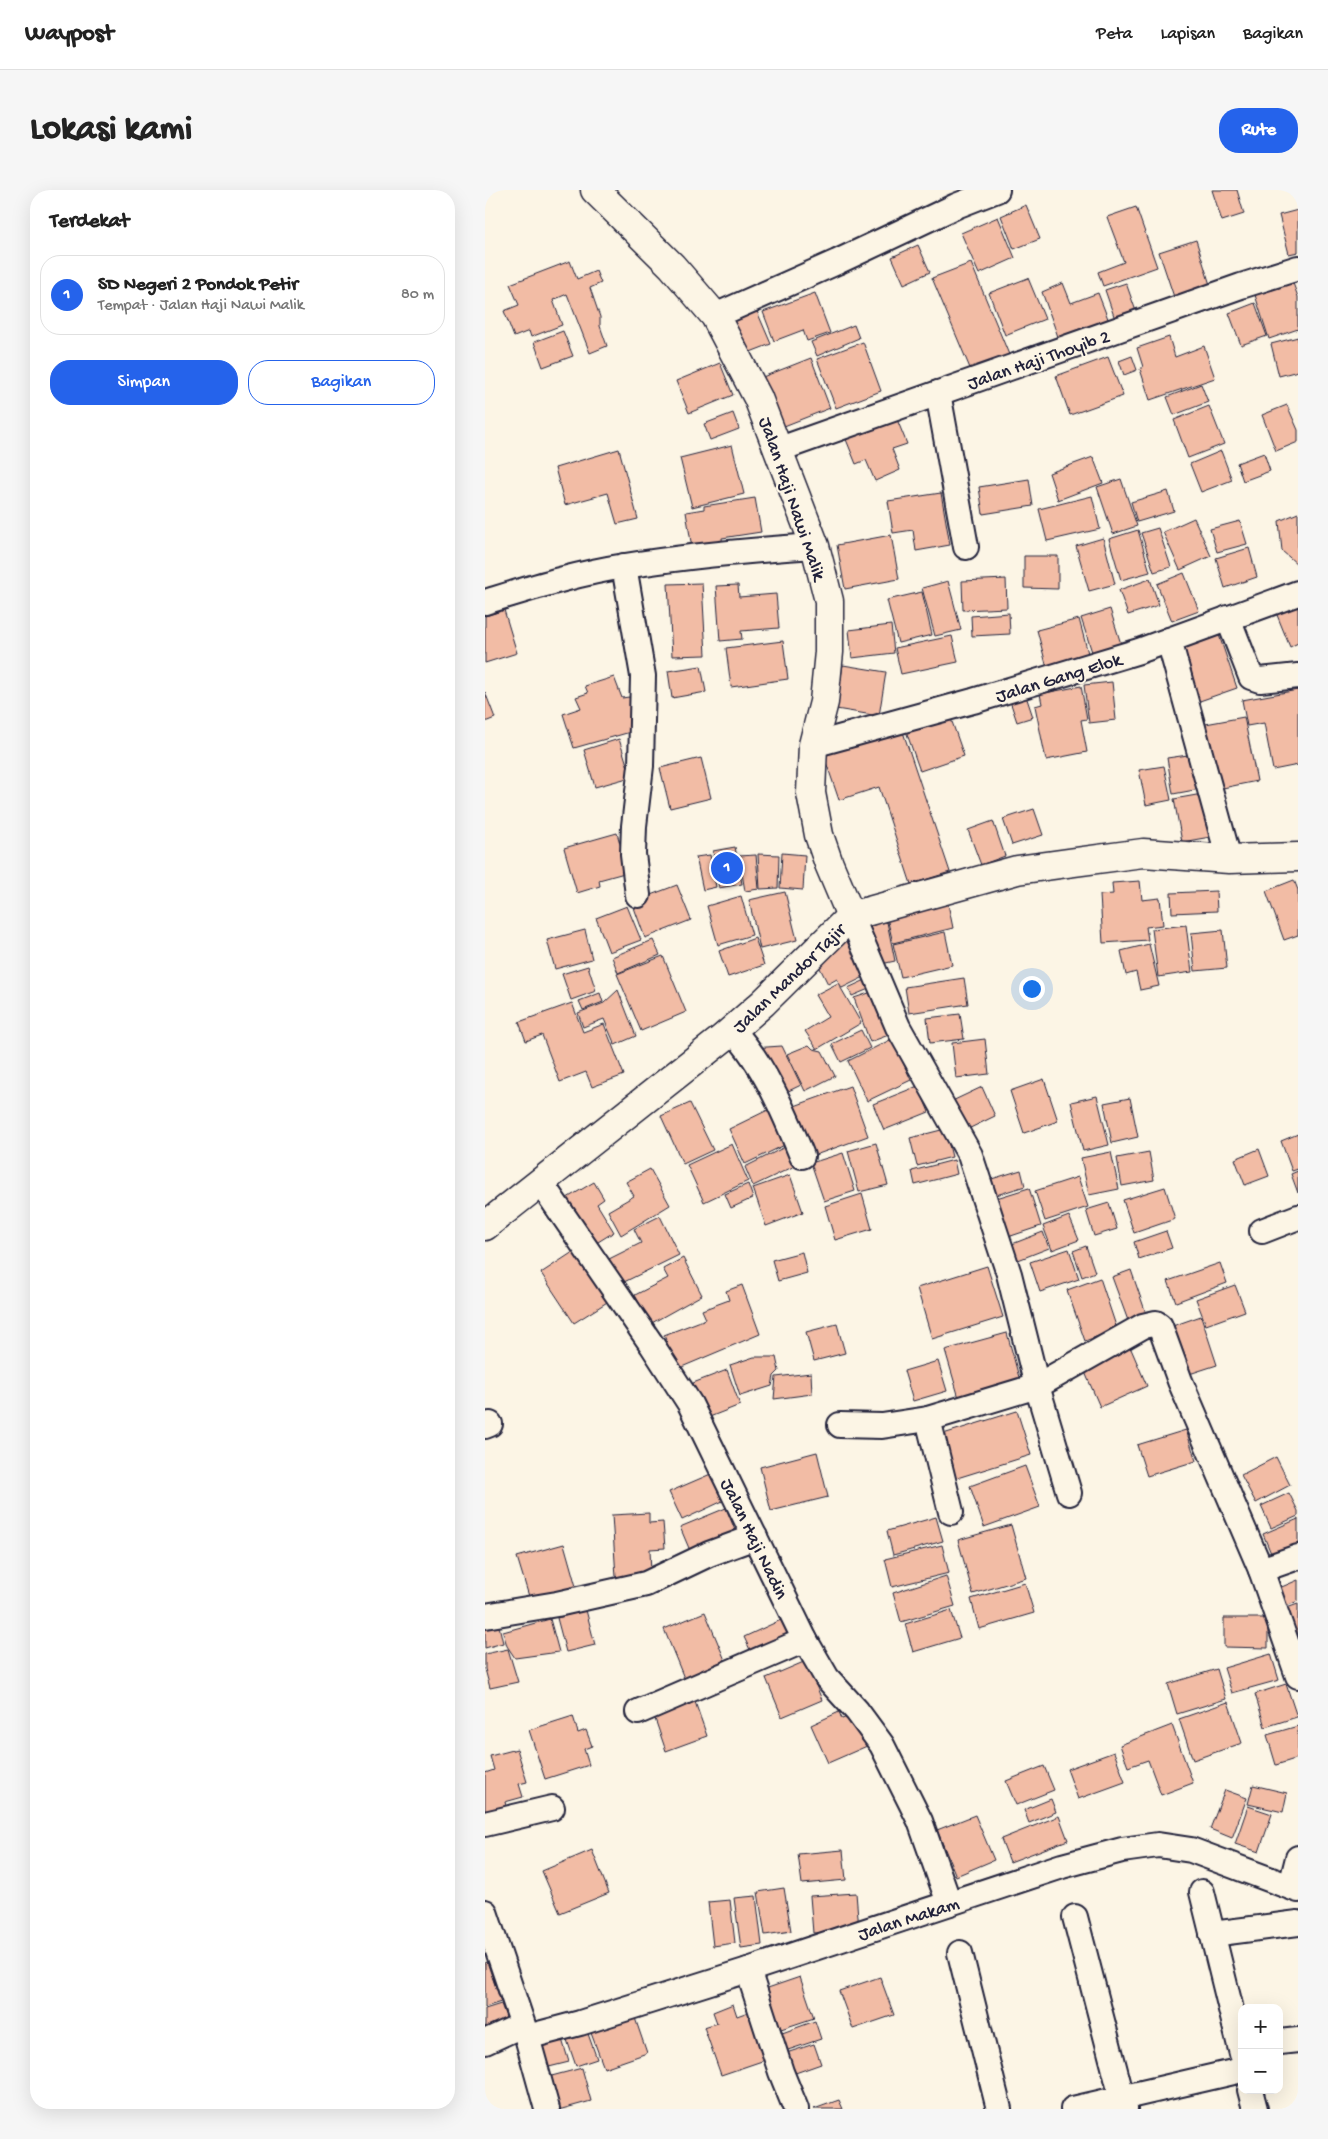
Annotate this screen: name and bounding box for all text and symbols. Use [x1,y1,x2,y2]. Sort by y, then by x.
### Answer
text: Waypost [25,20,113,49]
text: Peta [1096,24,1133,45]
text: Lapisan [1161,24,1215,45]
text: Bagikan [1243,24,1303,45]
button: Rute [1219,108,1298,153]
text: Lokasi kami [30,110,192,151]
text: Terdekat [50,210,129,235]
text: SD Negeri 2 Pondok Petir [98,274,298,297]
text: 1 [64,286,70,305]
text: 80 m [401,286,434,305]
text: Tempat · Jalan Haji Nawi Malik [98,297,304,316]
street label: Jalan Haji Thoyib 2 [965,326,1113,396]
button: Simpan [50,360,238,405]
button: Bagikan [248,360,435,405]
street label: Jalan Haji Nawi Malik [752,414,830,585]
street label: Jalan Gang Elok [993,649,1126,709]
pin: 1 [711,849,743,887]
street label: Jalan Mandor Tajir [729,918,853,1039]
your location [1019,976,1045,1002]
street label: Jalan Haji Nadin [714,1475,792,1604]
street label: Jalan Makam [856,1893,963,1948]
map controls [1238,2004,1283,2094]
button: + [1238,2004,1283,2049]
button: − [1238,2049,1283,2094]

